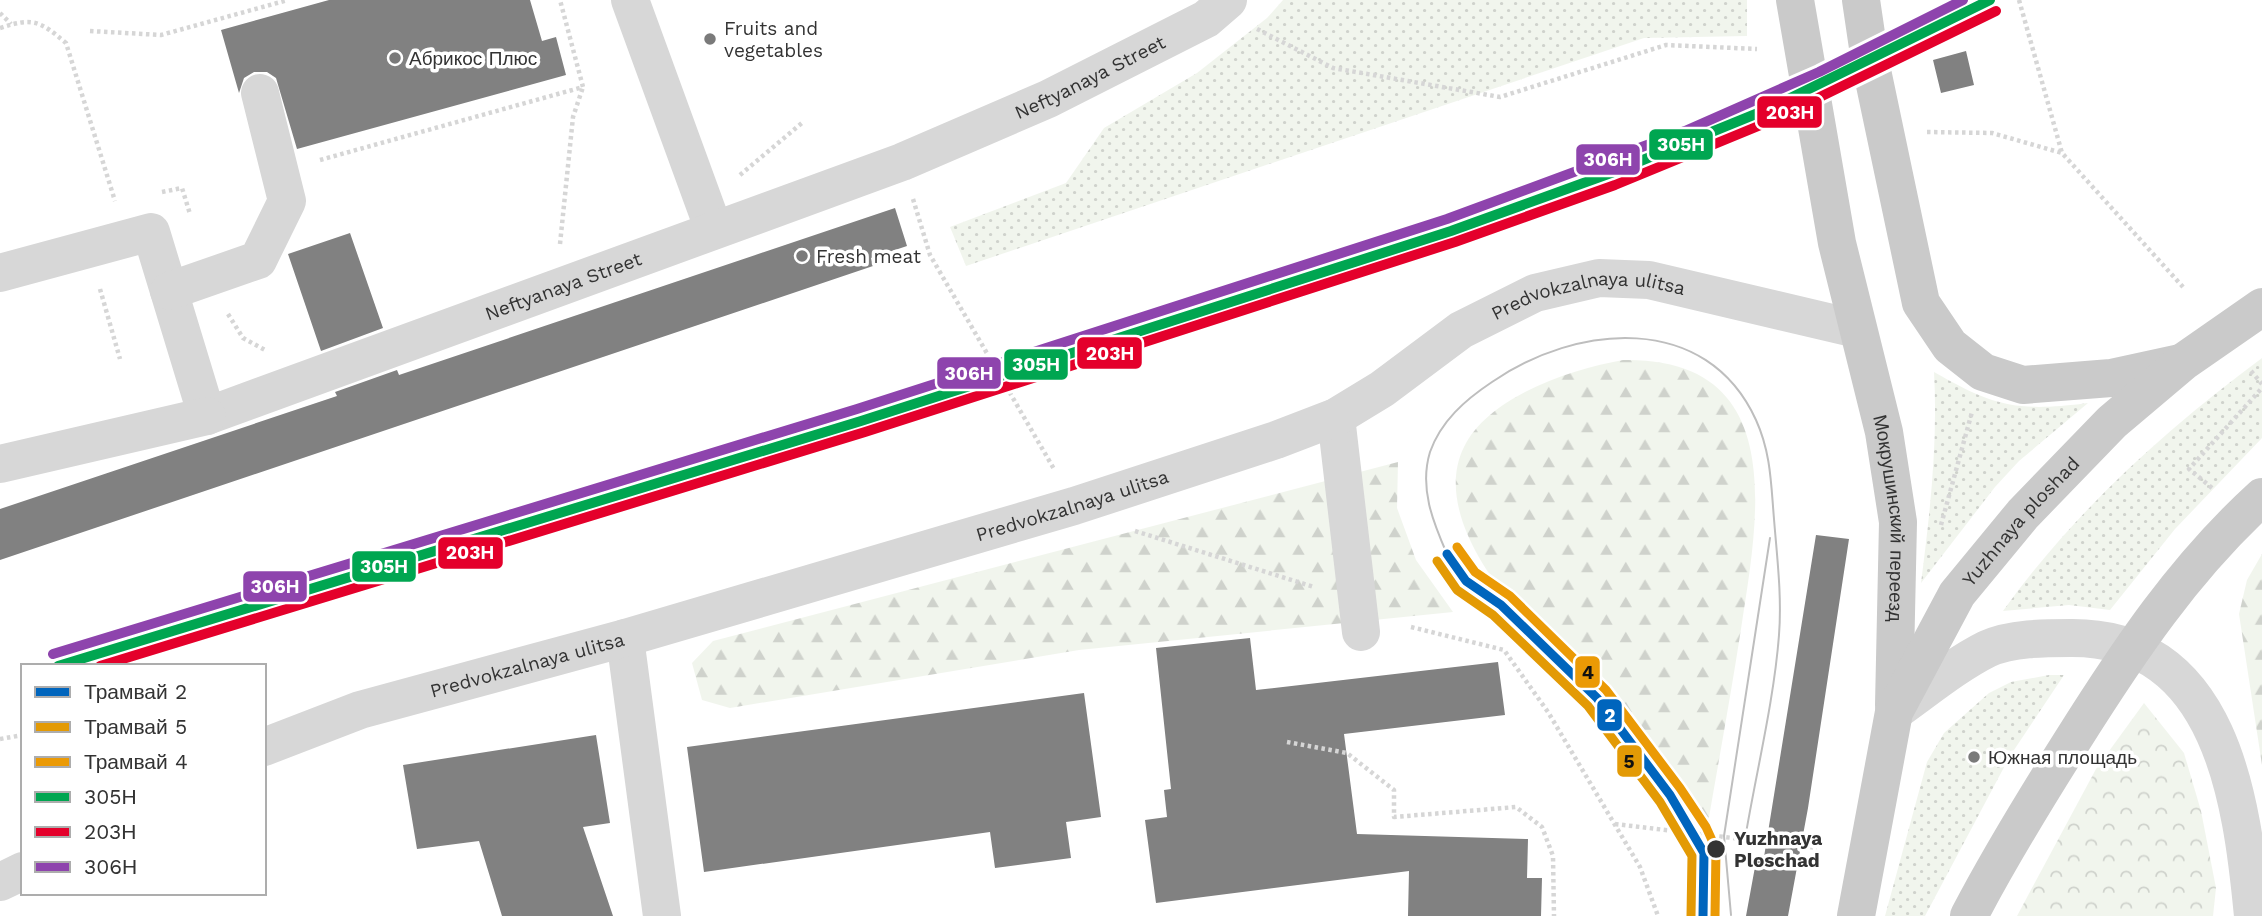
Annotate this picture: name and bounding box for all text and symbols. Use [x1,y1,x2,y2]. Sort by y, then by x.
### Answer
place label: Fruits and vegetables [724,17,823,62]
marker: Fruits and vegetables [702,31,718,47]
street label: Neftyanaya Street [1011,31,1169,124]
place label: Абрикос Плюс [409,47,537,70]
marker: Абрикос Плюс [387,50,403,66]
line badge: 203Н [1756,95,1823,129]
text: 203Н [1766,101,1814,124]
line badge: 305Н [1648,128,1714,161]
text: 305Н [1657,133,1705,156]
line badge: 306Н [1575,143,1641,176]
text: 306Н [1584,148,1632,171]
place label: Fresh meat [816,245,921,268]
street label: Neftyanaya Street [482,247,645,325]
marker: Fresh meat [794,248,810,264]
street label: Predvokzalnaya ulitsa [1487,267,1688,325]
line badge: 203Н [1076,336,1143,370]
text: 203Н [1086,342,1134,365]
line badge: 305Н [1003,348,1069,381]
text: 305Н [1012,353,1060,376]
line badge: 306Н [936,356,1002,390]
text: 306Н [945,362,993,385]
street label: Мокрушинский переезд [1868,412,1909,622]
street label: Yuzhnaya ploshad [1957,452,2084,591]
street label: Predvokzalnaya ulitsa [973,465,1172,546]
line badge: 203Н [437,536,504,570]
text: 203Н [446,541,494,564]
line badge: 305Н [351,550,417,583]
text: 305Н [360,555,408,578]
line badge: 306Н [242,570,308,603]
text: 306Н [251,575,299,598]
street label: Predvokzalnaya ulitsa [427,628,627,702]
line badge: 4 [1574,655,1601,689]
text: 4 [1582,661,1594,684]
legend [21,664,266,895]
text: Трамвай 2 [84,679,187,704]
line badge: 2 [1596,698,1623,732]
text: 2 [1604,704,1616,727]
text: Трамвай 5 [84,714,187,739]
line badge: 5 [1616,744,1643,778]
place label: Южная площадь [1988,746,2137,769]
text: Трамвай 4 [84,749,188,774]
marker: Южная площадь [1966,749,1982,765]
text: 5 [1623,750,1635,773]
text: 305Н [84,784,137,809]
text: 203Н [84,819,136,844]
place label: Yuzhnaya Ploschad [1734,827,1822,872]
marker: Yuzhnaya Ploschad [1705,838,1727,860]
text: 306Н [84,854,137,879]

